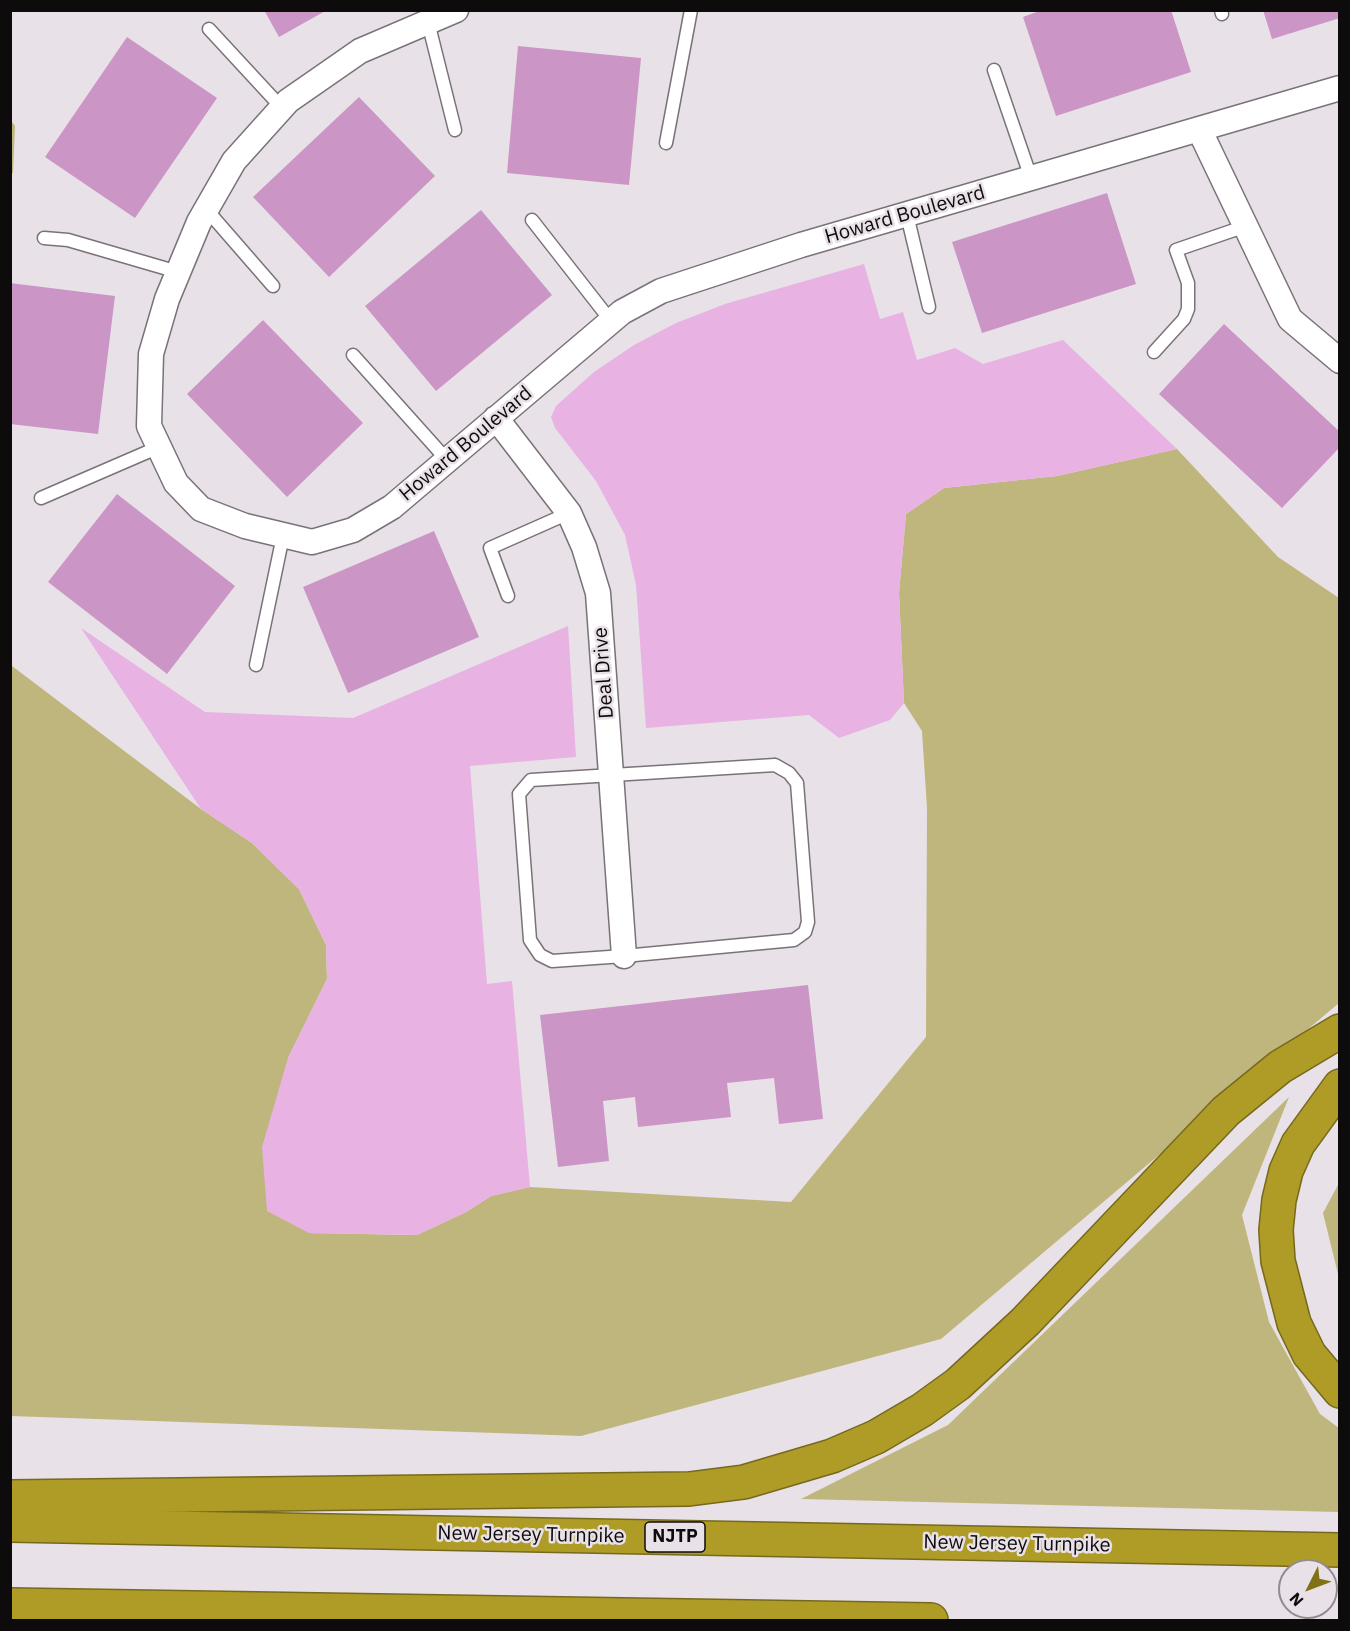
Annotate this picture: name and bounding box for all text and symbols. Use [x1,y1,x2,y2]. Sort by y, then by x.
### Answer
street label: Howard Boulevard [822,181,988,249]
street label: Howard Boulevard [395,382,537,506]
street label: Deal Drive [589,626,619,720]
street label: New Jersey Turnpike [437,1521,625,1549]
road number: NJTP [645,1522,705,1552]
street label: New Jersey Turnpike [923,1530,1111,1558]
north arrow [1278,1559,1338,1619]
text: N [1285,1589,1307,1611]

